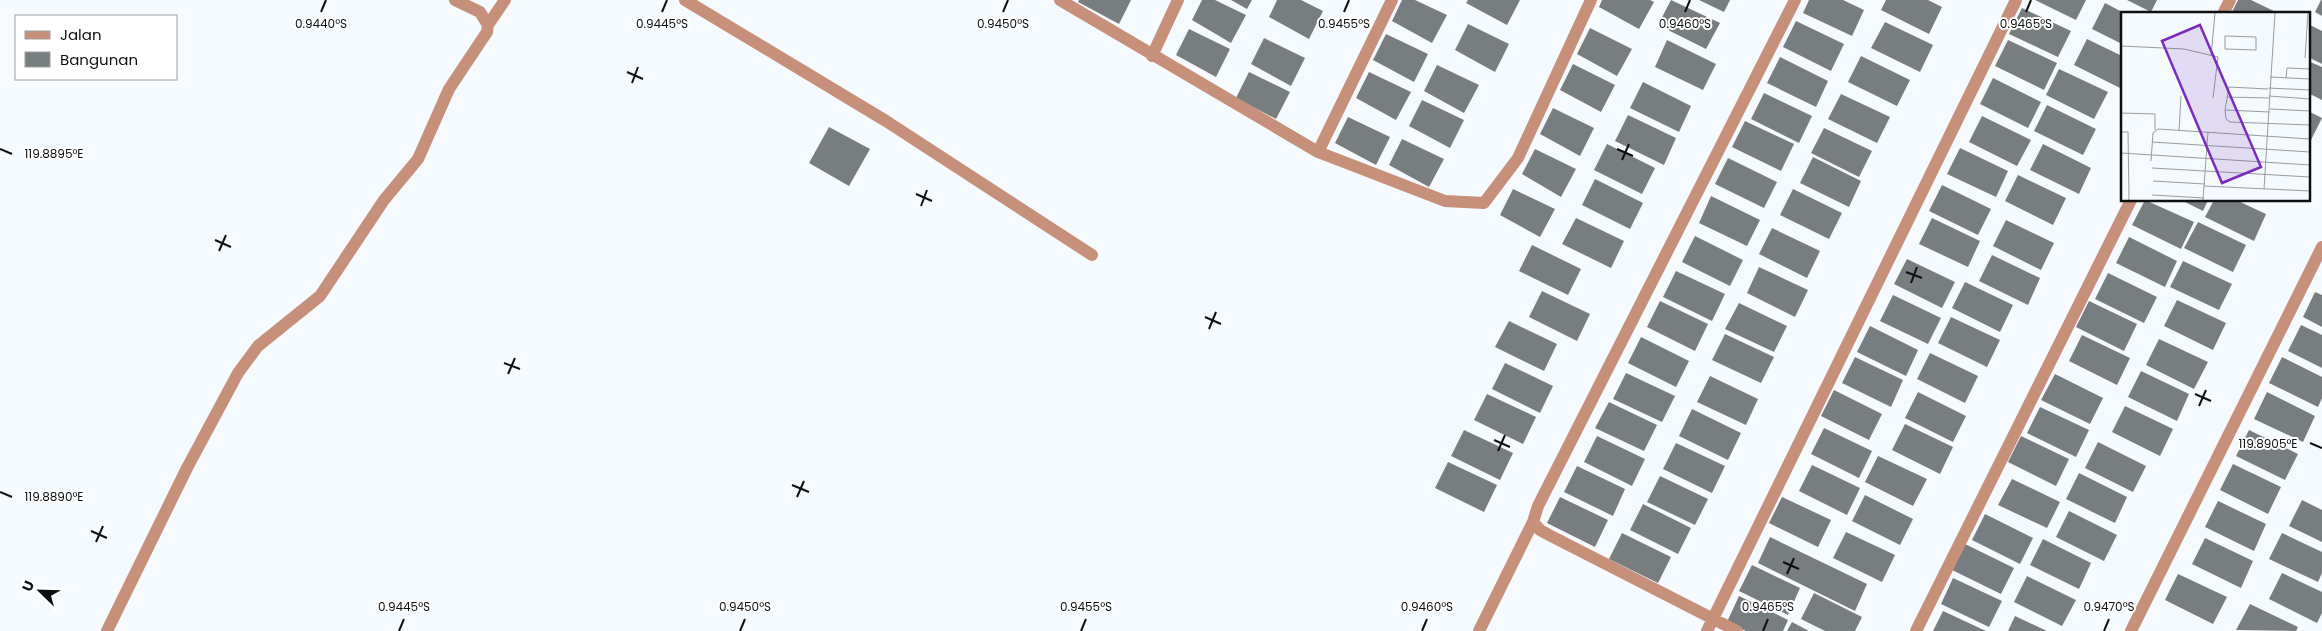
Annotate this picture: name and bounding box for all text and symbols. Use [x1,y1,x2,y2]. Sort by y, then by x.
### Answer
inset map [2121,12,2310,201]
legend [15,15,178,80]
text: 0.9440°S [295,15,347,32]
text: 0.9445°S [636,15,688,32]
text: 0.9450°S [977,15,1029,32]
text: 0.9455°S [1318,15,1370,32]
text: 0.9460°S [1659,15,1711,32]
text: 0.9465°S [2000,15,2052,32]
text: Jalan [60,24,102,45]
text: Bangunan [60,49,138,70]
text: 119.8895°E [24,145,84,162]
text: 119.8905°E [2238,435,2298,452]
text: 119.8890°E [24,488,84,505]
north arrow [15,566,65,616]
text: U [17,577,39,594]
text: 0.9445°S [378,598,430,615]
text: 0.9450°S [719,598,771,615]
text: 0.9455°S [1060,598,1112,615]
text: 0.9460°S [1401,598,1453,615]
text: 0.9465°S [1742,598,1794,615]
text: 0.9470°S [2083,598,2135,615]

